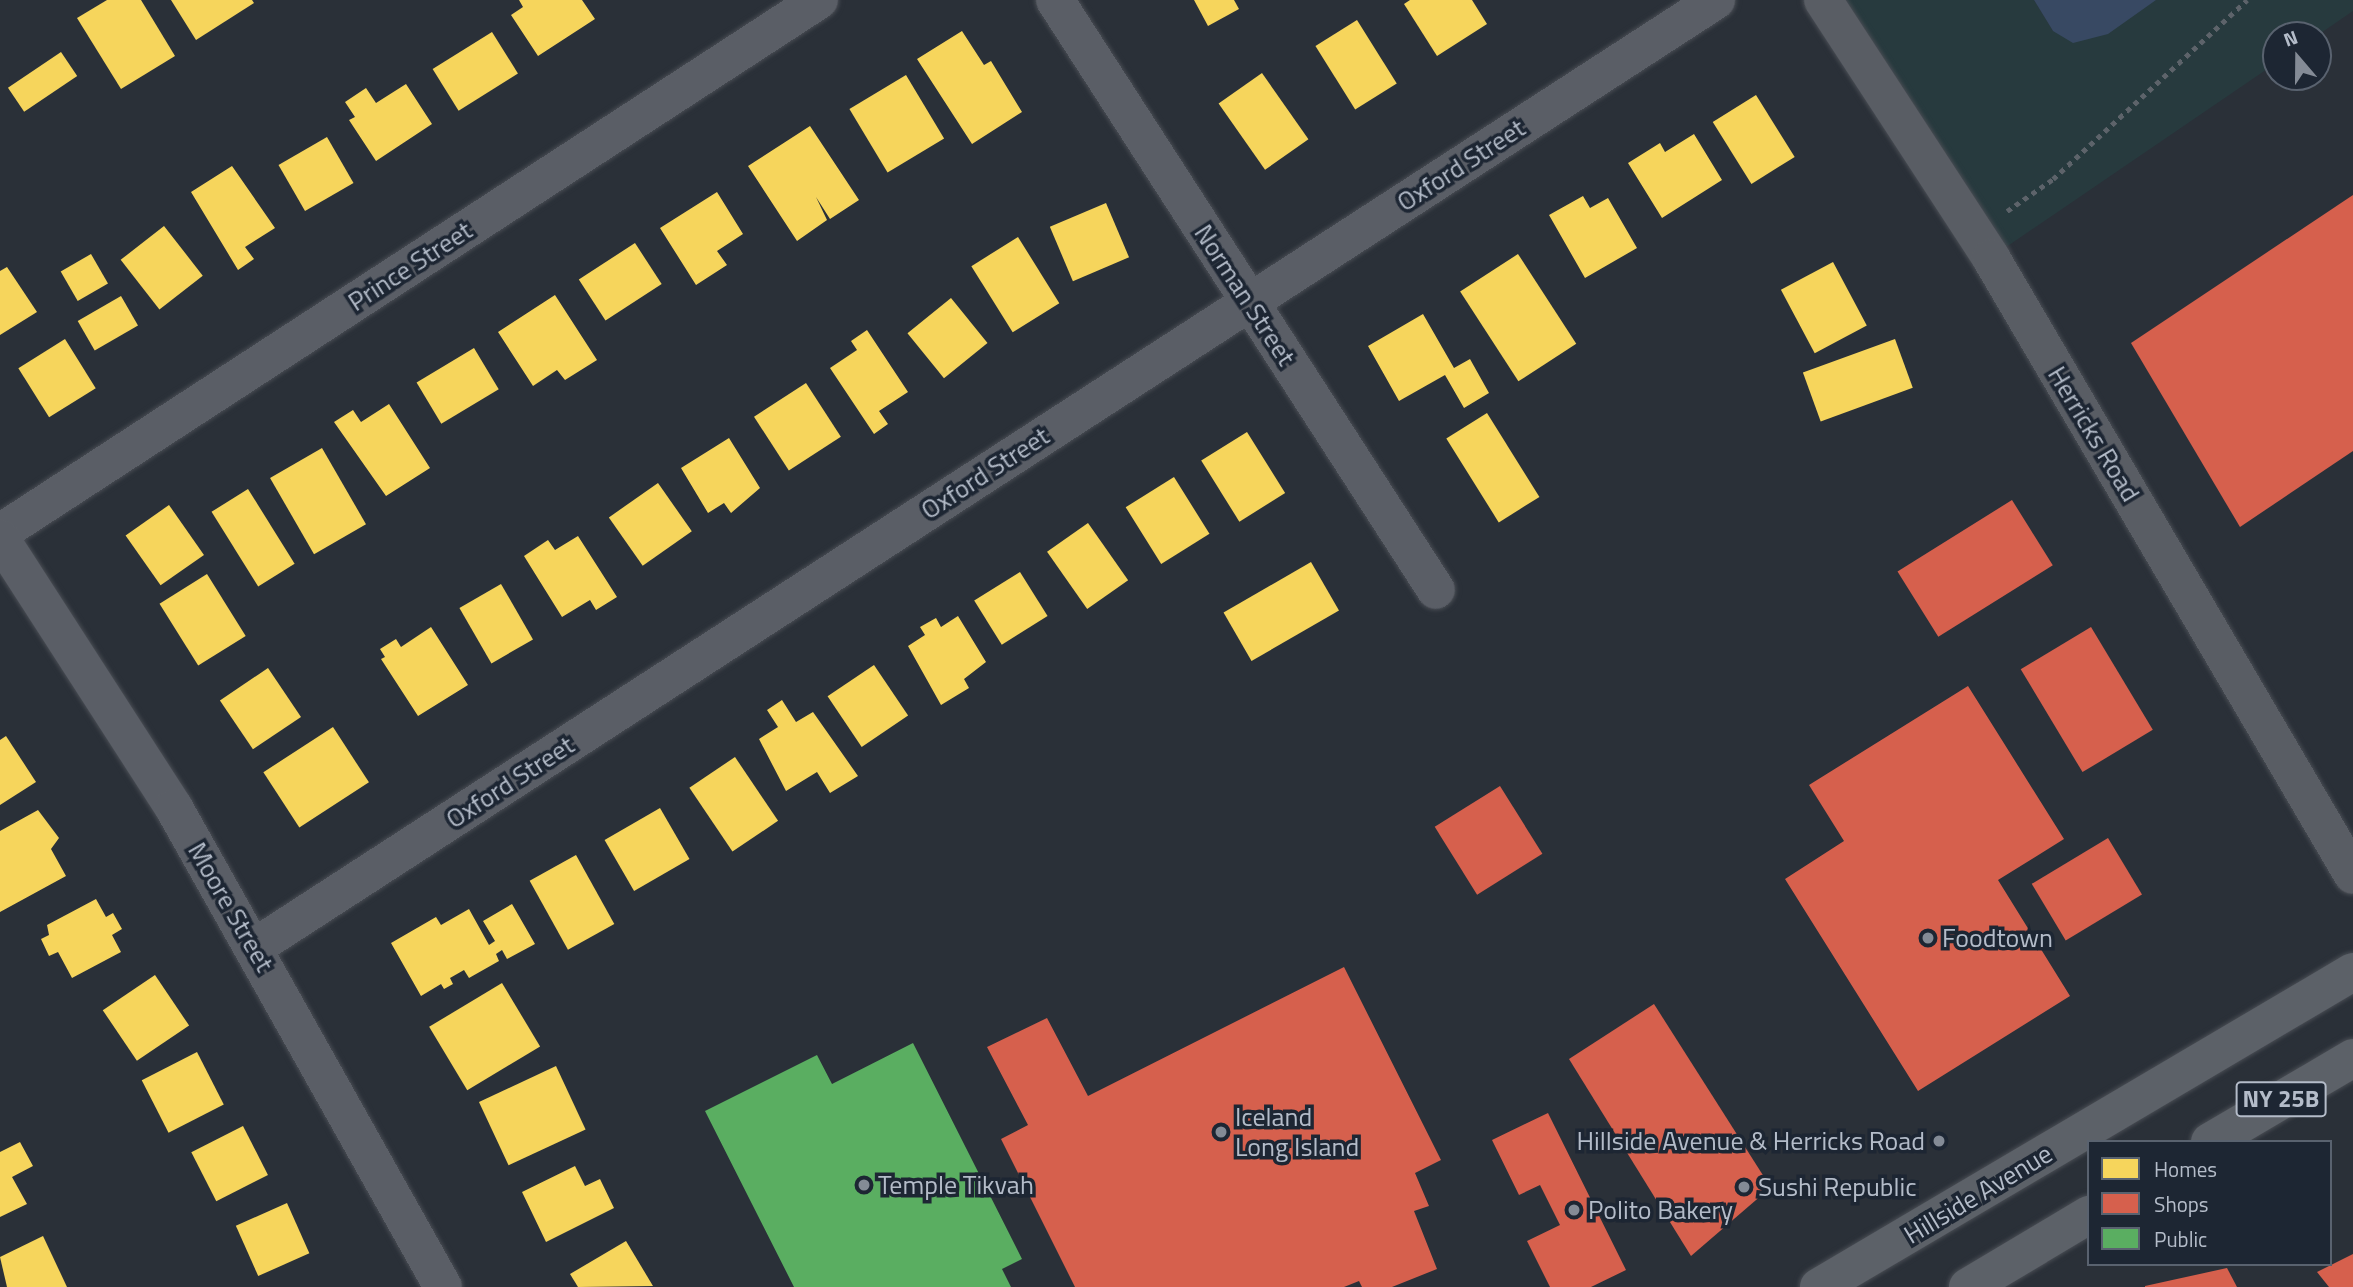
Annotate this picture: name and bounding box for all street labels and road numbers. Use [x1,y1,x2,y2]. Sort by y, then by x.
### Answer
street label: Oxford Street [1391,112,1531,218]
street label: Prince Street [342,214,478,318]
street label: Norman Street [1188,219,1302,371]
street label: Herricks Road [2041,361,2147,507]
street label: Oxford Street [915,420,1055,526]
street label: Oxford Street [440,729,580,835]
street label: Moore Street [182,837,280,977]
road number: NY 25B [2236,1078,2326,1120]
street label: Hillside Avenue [1898,1138,2058,1250]

